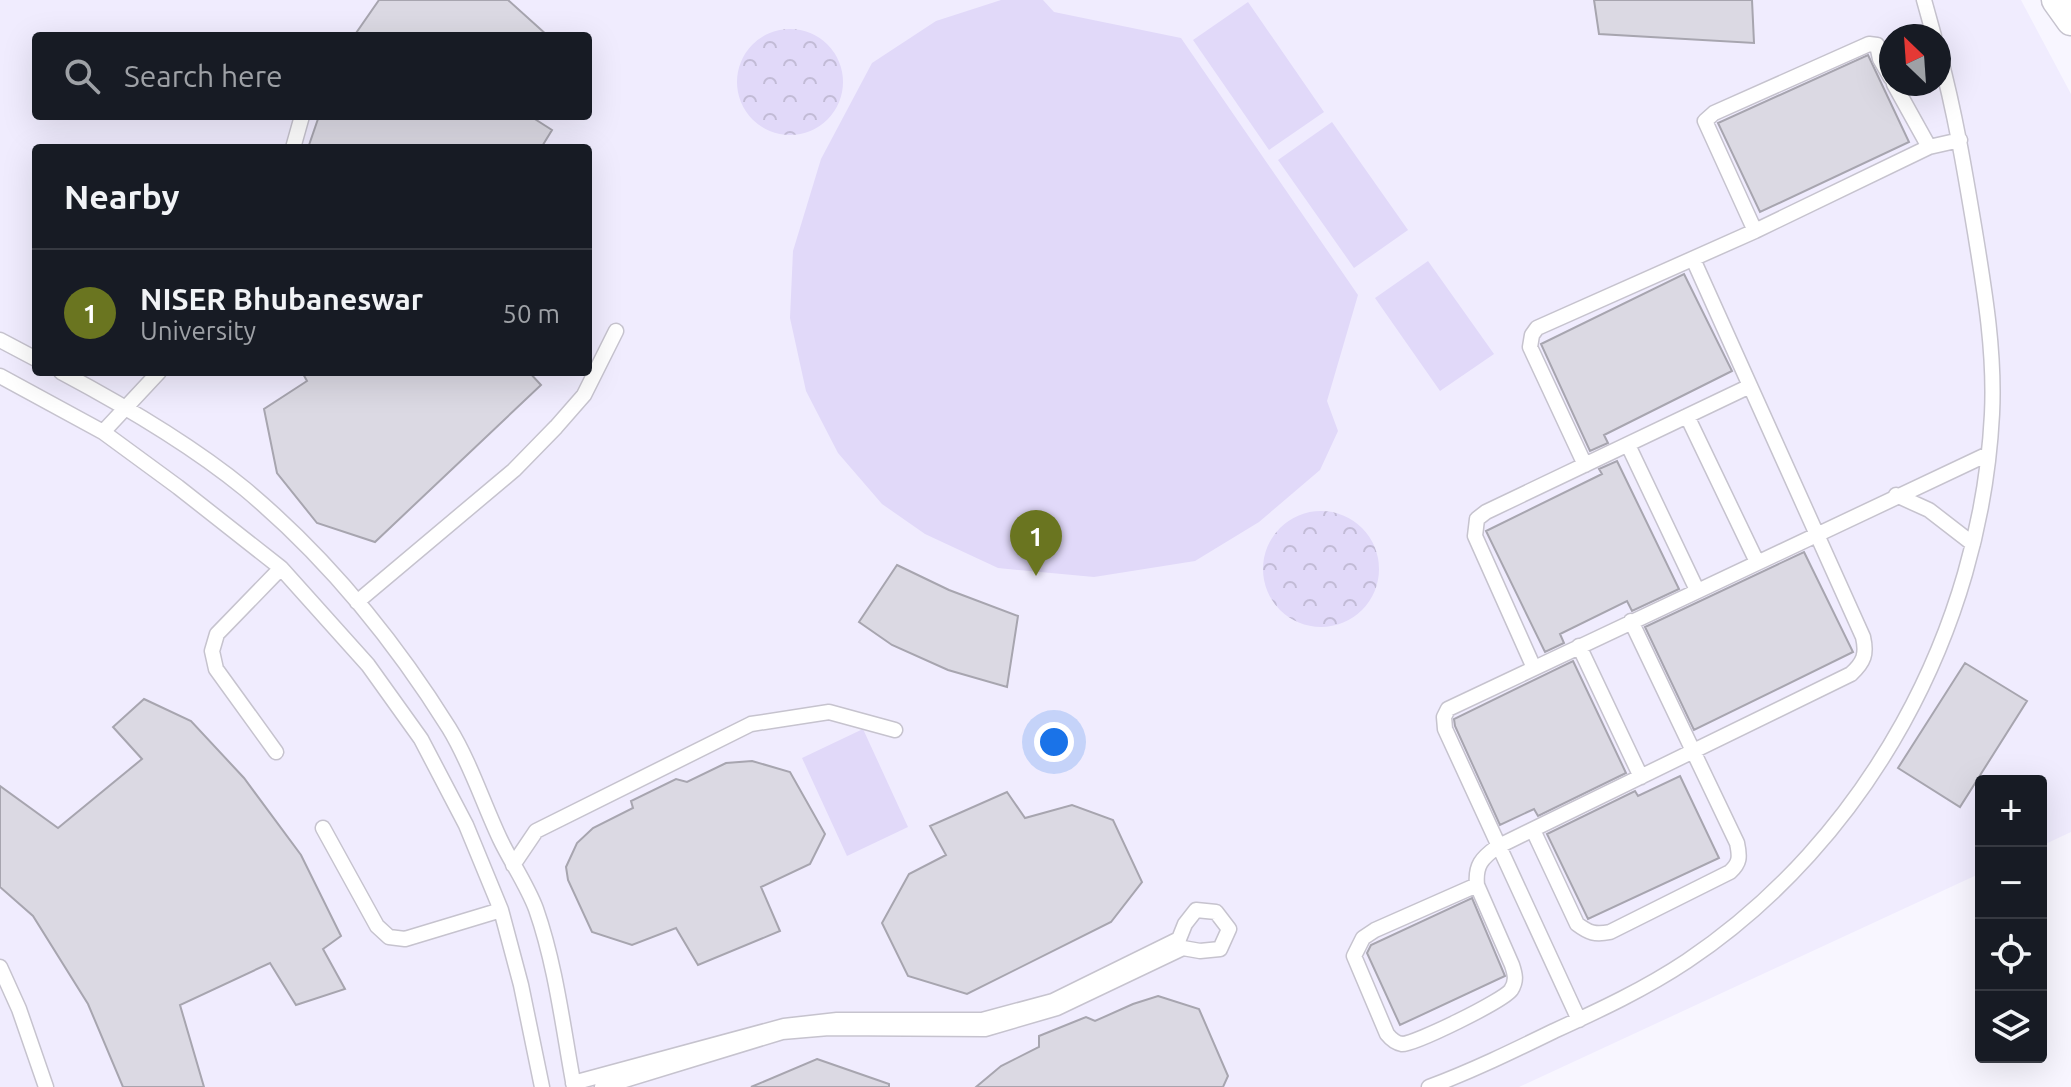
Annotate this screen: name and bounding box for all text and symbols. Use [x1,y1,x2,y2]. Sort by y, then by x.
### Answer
north arrow [1879,24,1951,96]
search box [32,32,592,120]
icon: search [60,54,104,98]
text: Search here [124,59,283,93]
text: Nearby [64,177,179,215]
text: NISER Bhubaneswar [140,282,423,316]
text: 1 [83,299,97,328]
text: 50 m [502,299,560,328]
text: University [140,316,256,345]
pin: 1 [1010,510,1062,576]
your location [1034,722,1074,762]
map controls [1975,775,2047,1063]
button: + [1975,775,2047,847]
button: − [1975,847,2047,919]
button: locate [1975,919,2047,991]
button: layers [1975,991,2047,1063]

